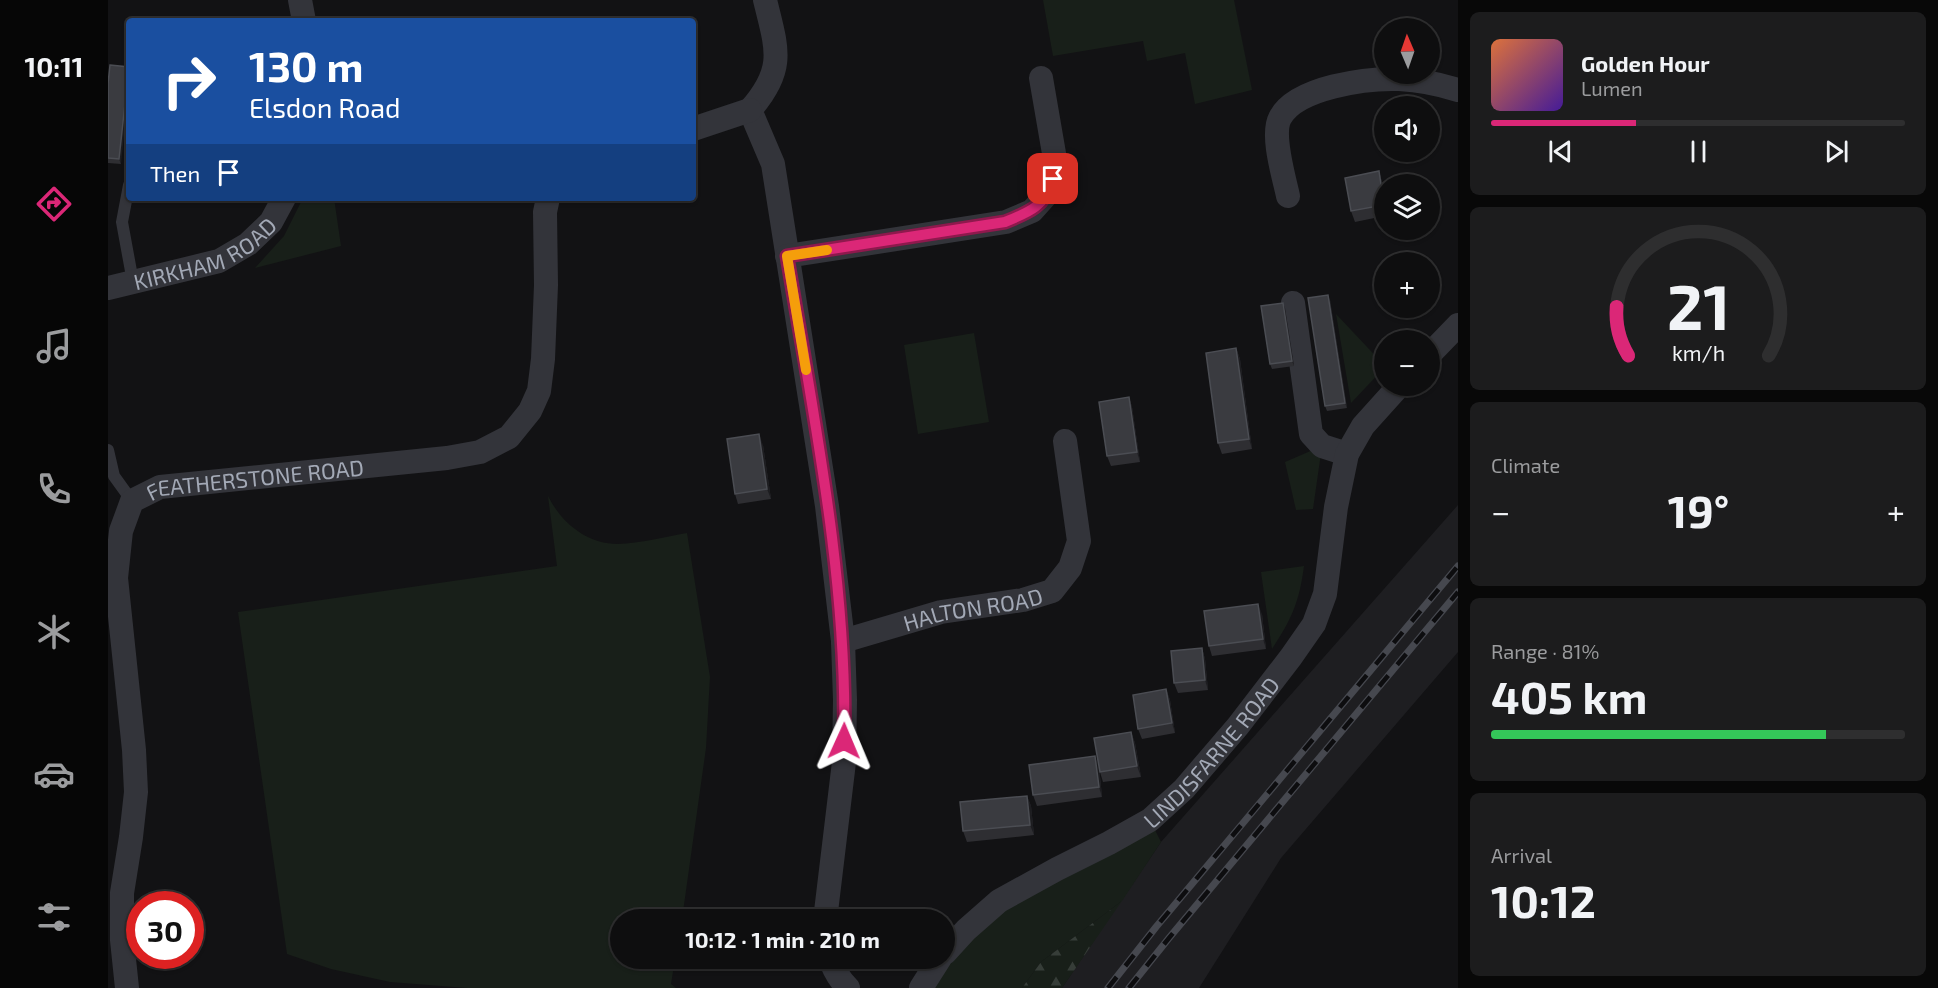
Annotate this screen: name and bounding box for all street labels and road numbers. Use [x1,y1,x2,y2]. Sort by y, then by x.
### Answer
street label: KIRKHAM ROAD [131,212,281,294]
street label: FEATHERSTONE ROAD [142,453,365,505]
street label: HALTON ROAD [900,582,1046,636]
street label: LINDISFARNE ROAD [1138,671,1284,833]

